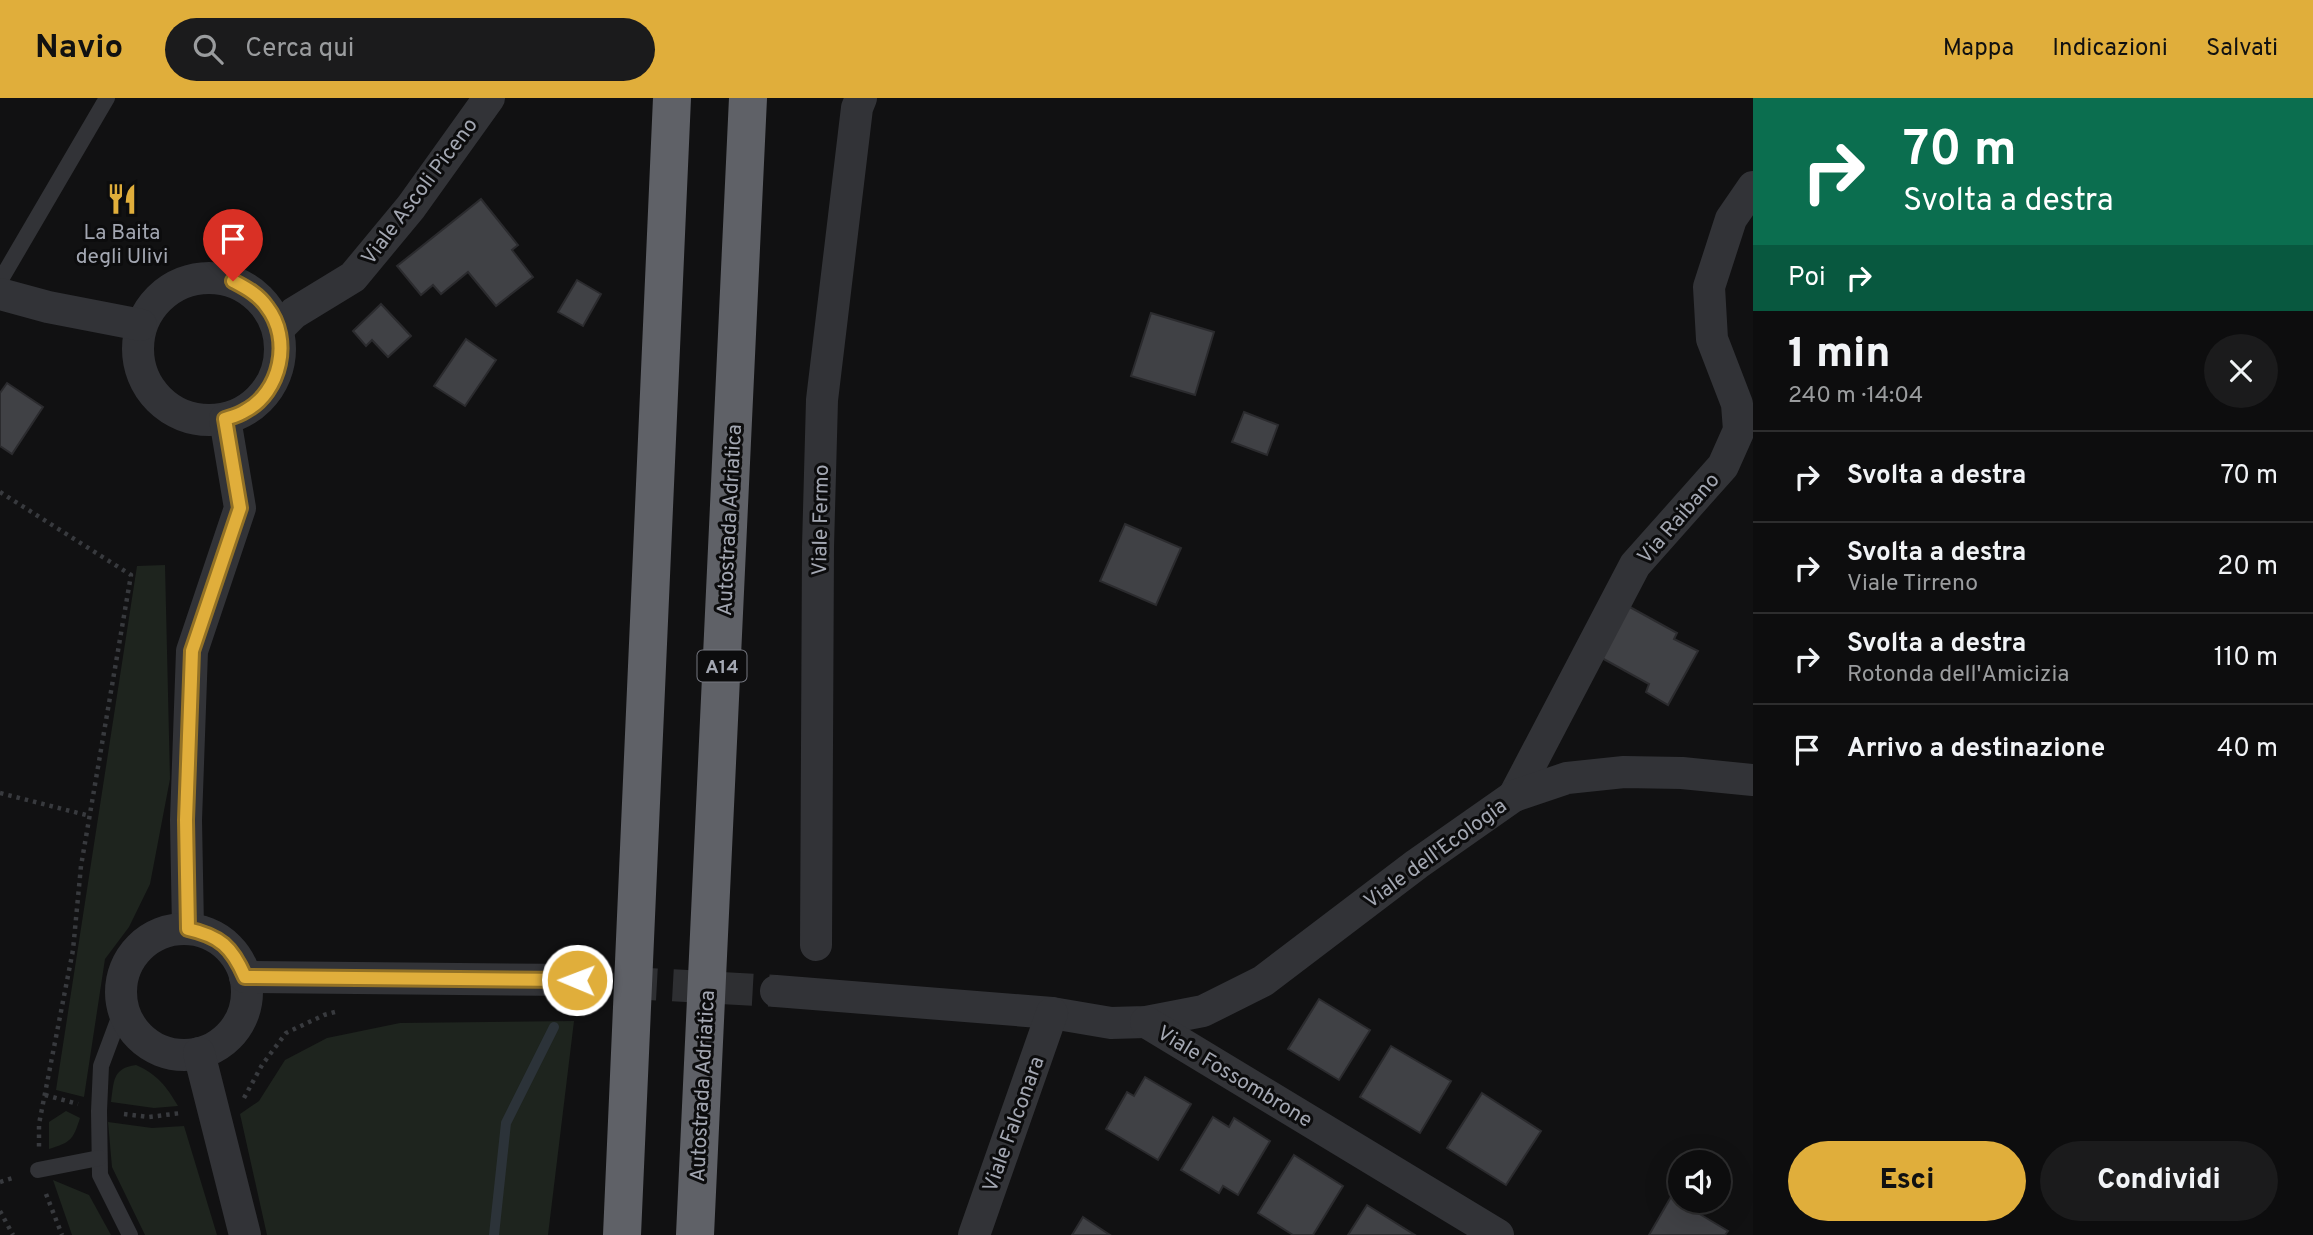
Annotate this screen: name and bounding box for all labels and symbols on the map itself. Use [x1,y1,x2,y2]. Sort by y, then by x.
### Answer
street label: Viale Ascoli Piceno [356,113,484,271]
restaurant icon: La Baita degli Ulivi [105,182,139,216]
pin [203,209,263,281]
place label: La Baita degli Ulivi [76,220,168,271]
street label: Autostrada Adriatica [712,423,749,617]
street label: Viale Fermo [807,464,836,576]
street label: Via Raibano [1632,468,1726,570]
road number: A14 [698,650,746,681]
street label: Viale dell'Ecologia [1359,793,1513,915]
position arrow [540,943,614,1017]
street label: Autostrada Adriatica [685,989,722,1183]
street label: Viale Fossombrone [1152,1020,1317,1134]
street label: Viale Falconara [977,1053,1052,1196]

